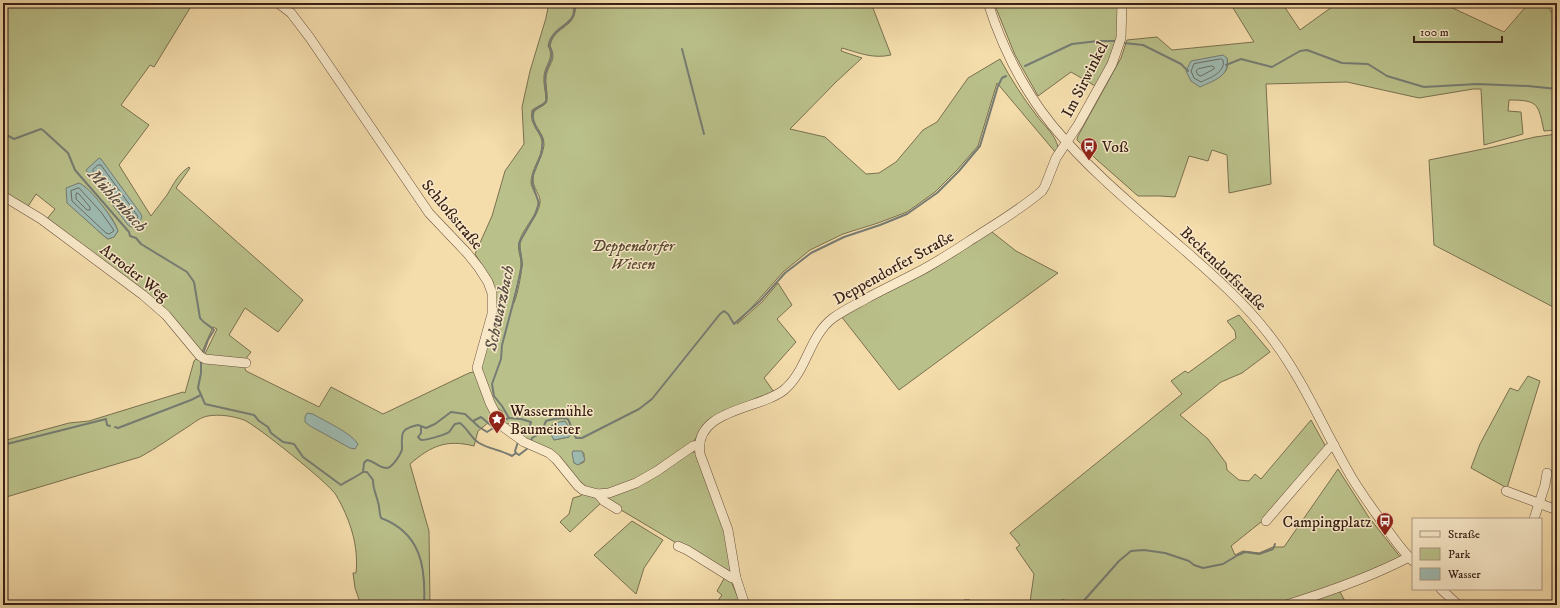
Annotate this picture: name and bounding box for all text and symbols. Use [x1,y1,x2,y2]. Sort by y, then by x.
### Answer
scale bar [1414,18,1502,44]
text: 100 m [1420,25,1449,40]
street label: Im Sirwinkel [1057,38,1113,121]
bus stop icon: Voß [1079,136,1099,161]
place label: Voß [1101,137,1129,157]
water label: Mühlenbach [82,163,152,237]
street label: Schloßstraße [417,176,488,254]
street label: Beckendorfstraße [1176,222,1271,315]
street label: Deppendorfer Straße [830,226,958,309]
park label: Deppendorfer Wiesen [592,236,676,274]
street label: Arroder Weg [96,240,173,306]
water label: Schwarzbach [480,263,520,354]
place label: Wassermühle Baumeister [509,401,594,439]
place icon: Wassermühle Baumeister [487,409,507,434]
bus stop icon: Campingplatz [1375,511,1395,536]
place label: Campingplatz [1283,512,1372,532]
legend [1412,518,1542,590]
text: Straße [1448,527,1480,542]
text: Park [1448,547,1470,562]
text: Wasser [1447,567,1481,582]

